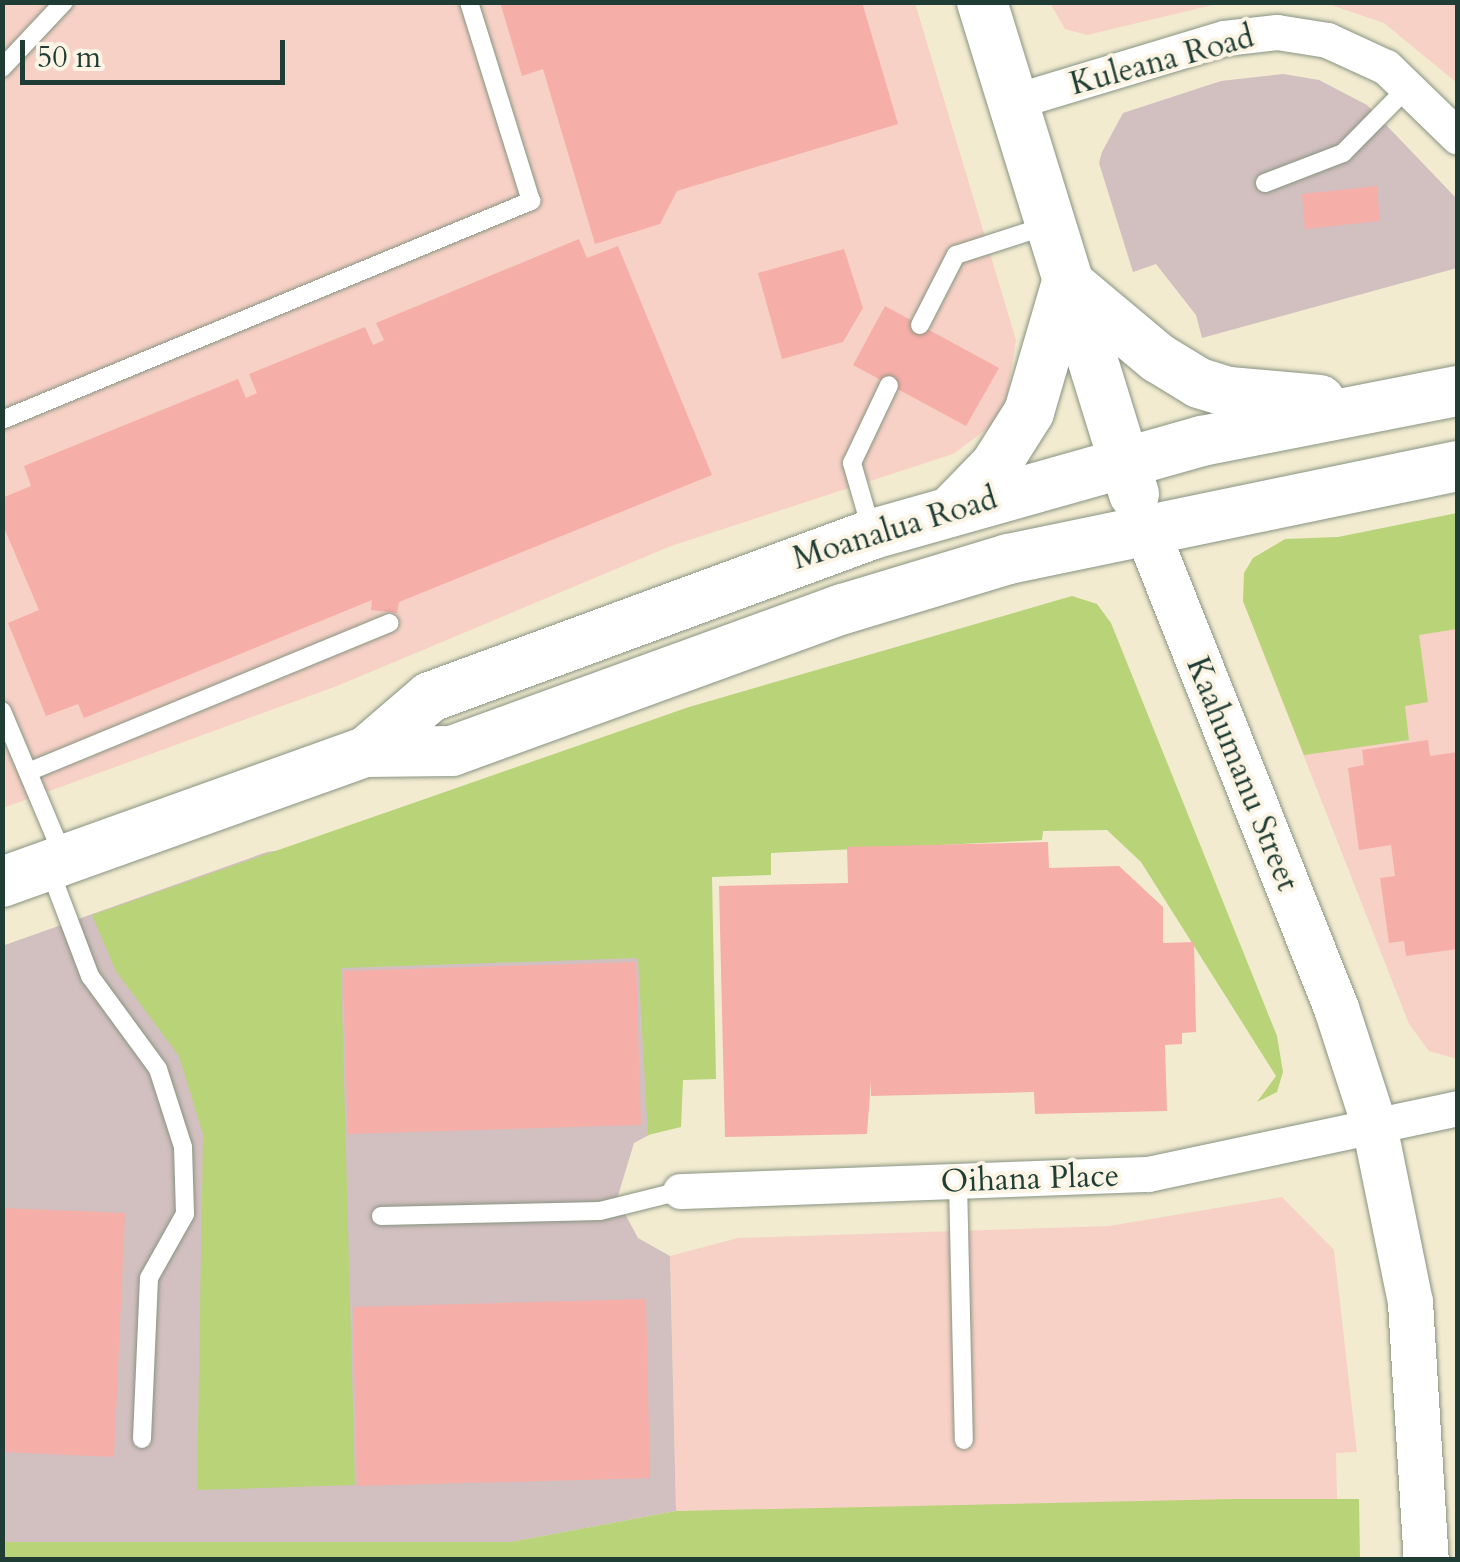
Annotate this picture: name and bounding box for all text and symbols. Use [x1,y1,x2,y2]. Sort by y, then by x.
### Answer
street label: Kuleana Road [1066,18,1258,104]
scale bar [25,20,290,82]
text: 50 m [37,37,101,78]
street label: Moanalua Road [788,480,1002,578]
street label: Kaahumanu Street [1178,651,1306,897]
street label: Oihana Place [940,1157,1120,1201]

